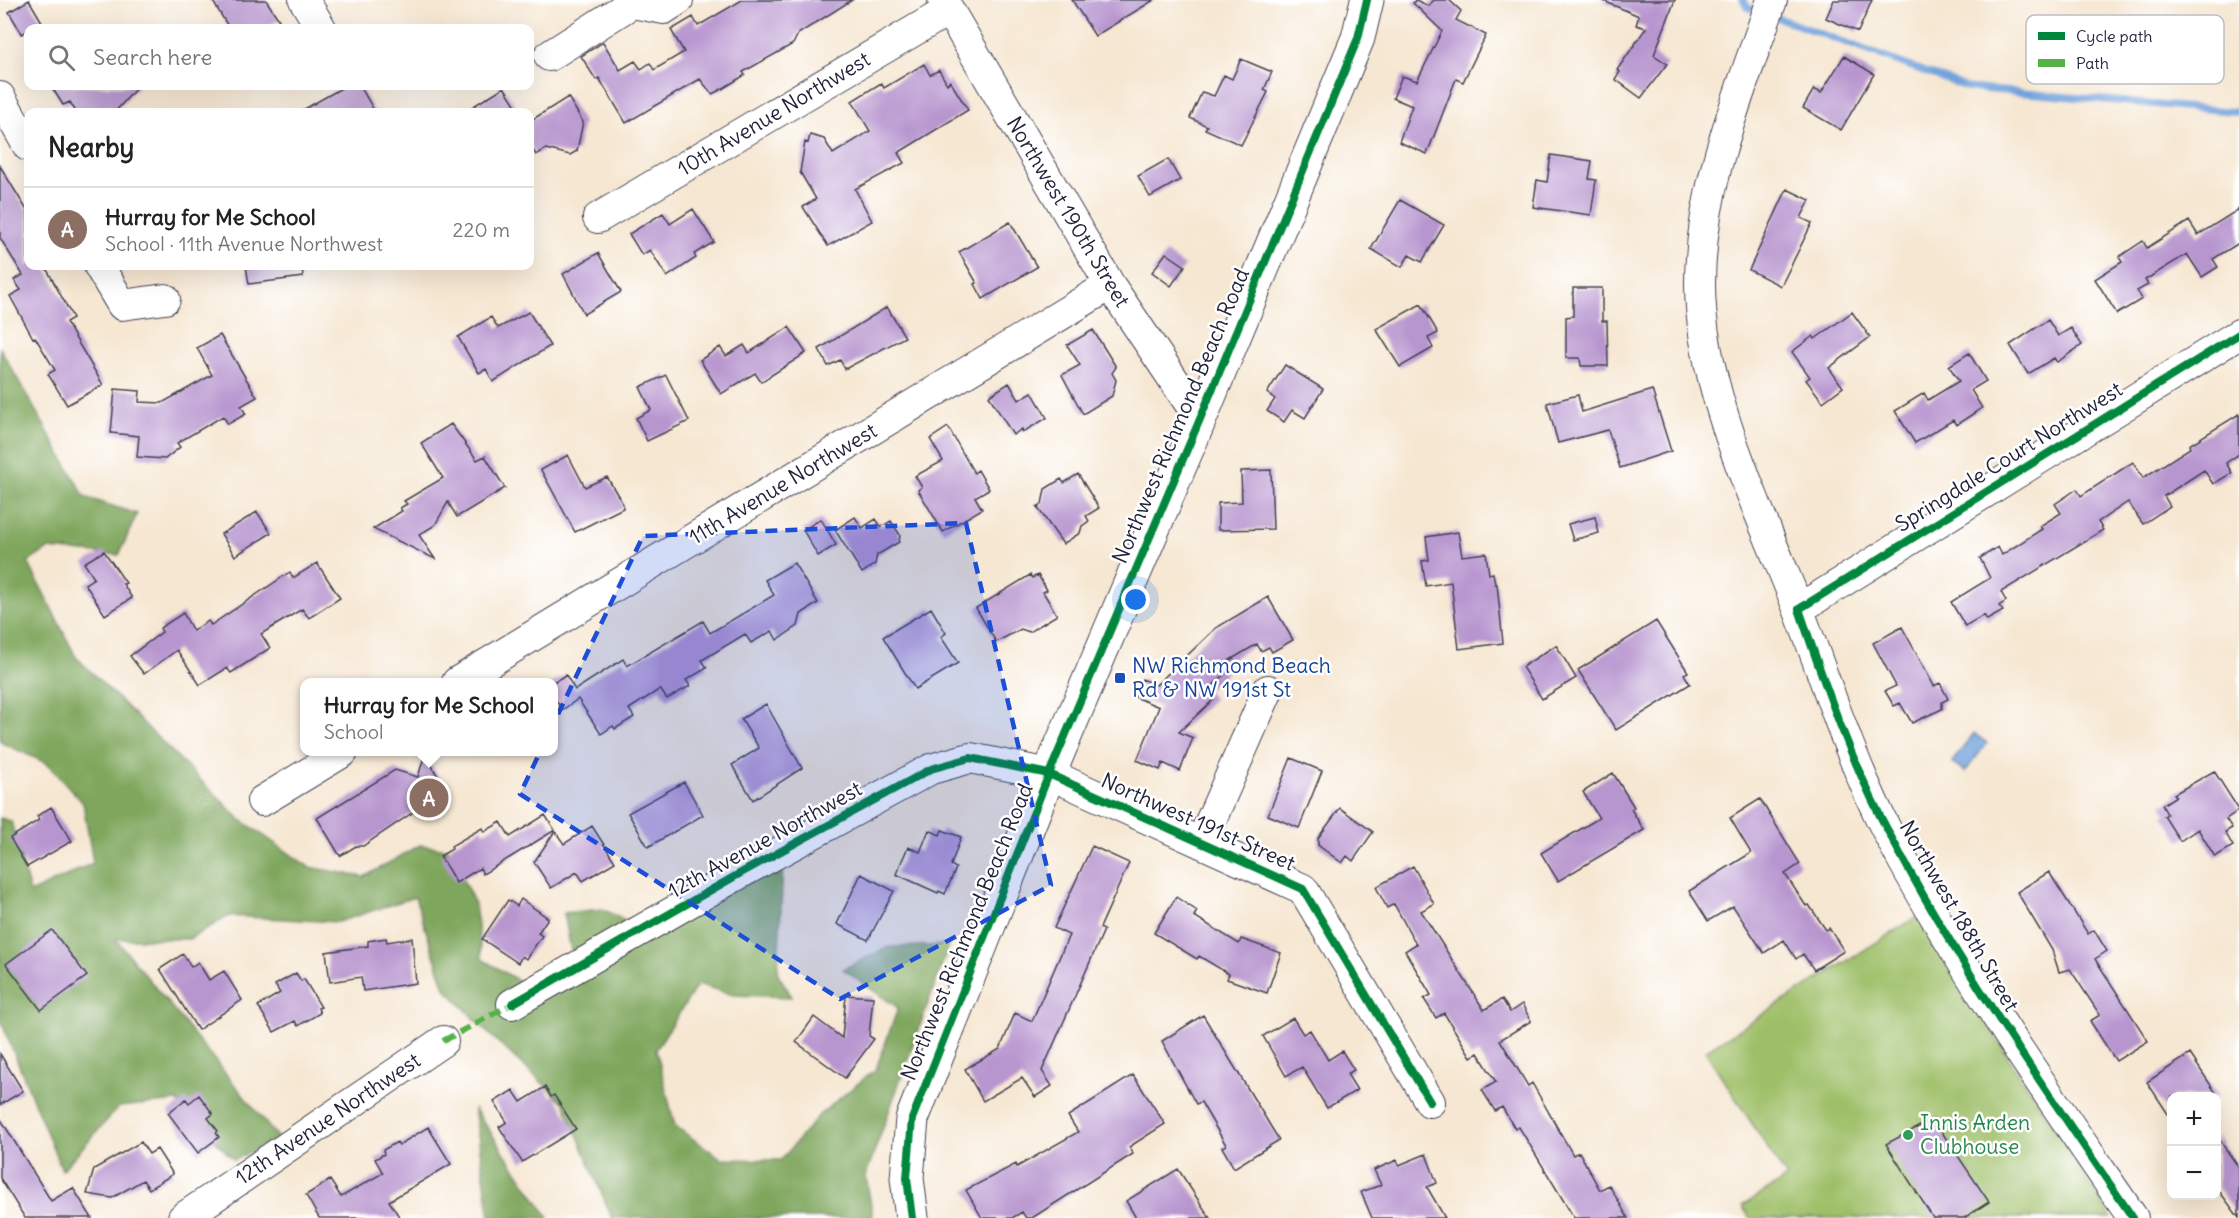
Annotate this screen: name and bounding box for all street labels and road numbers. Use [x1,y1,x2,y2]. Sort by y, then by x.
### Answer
street label: 10th Avenue Northwest [673,45,875,182]
street label: Northwest 190th Street [1001,111,1136,312]
street label: Northwest Richmond Beach Road [1106,264,1255,567]
street label: Springdale Court Northwest [1890,376,2127,538]
street label: 11th Avenue Northwest [684,417,882,550]
street label: Northwest 191st Street [1097,767,1299,877]
street label: 12th Avenue Northwest [663,775,866,904]
street label: Northwest Richmond Beach Road [894,779,1039,1084]
street label: Northwest 188th Street [1894,815,2025,1016]
street label: 12th Avenue Northwest [230,1047,425,1191]

